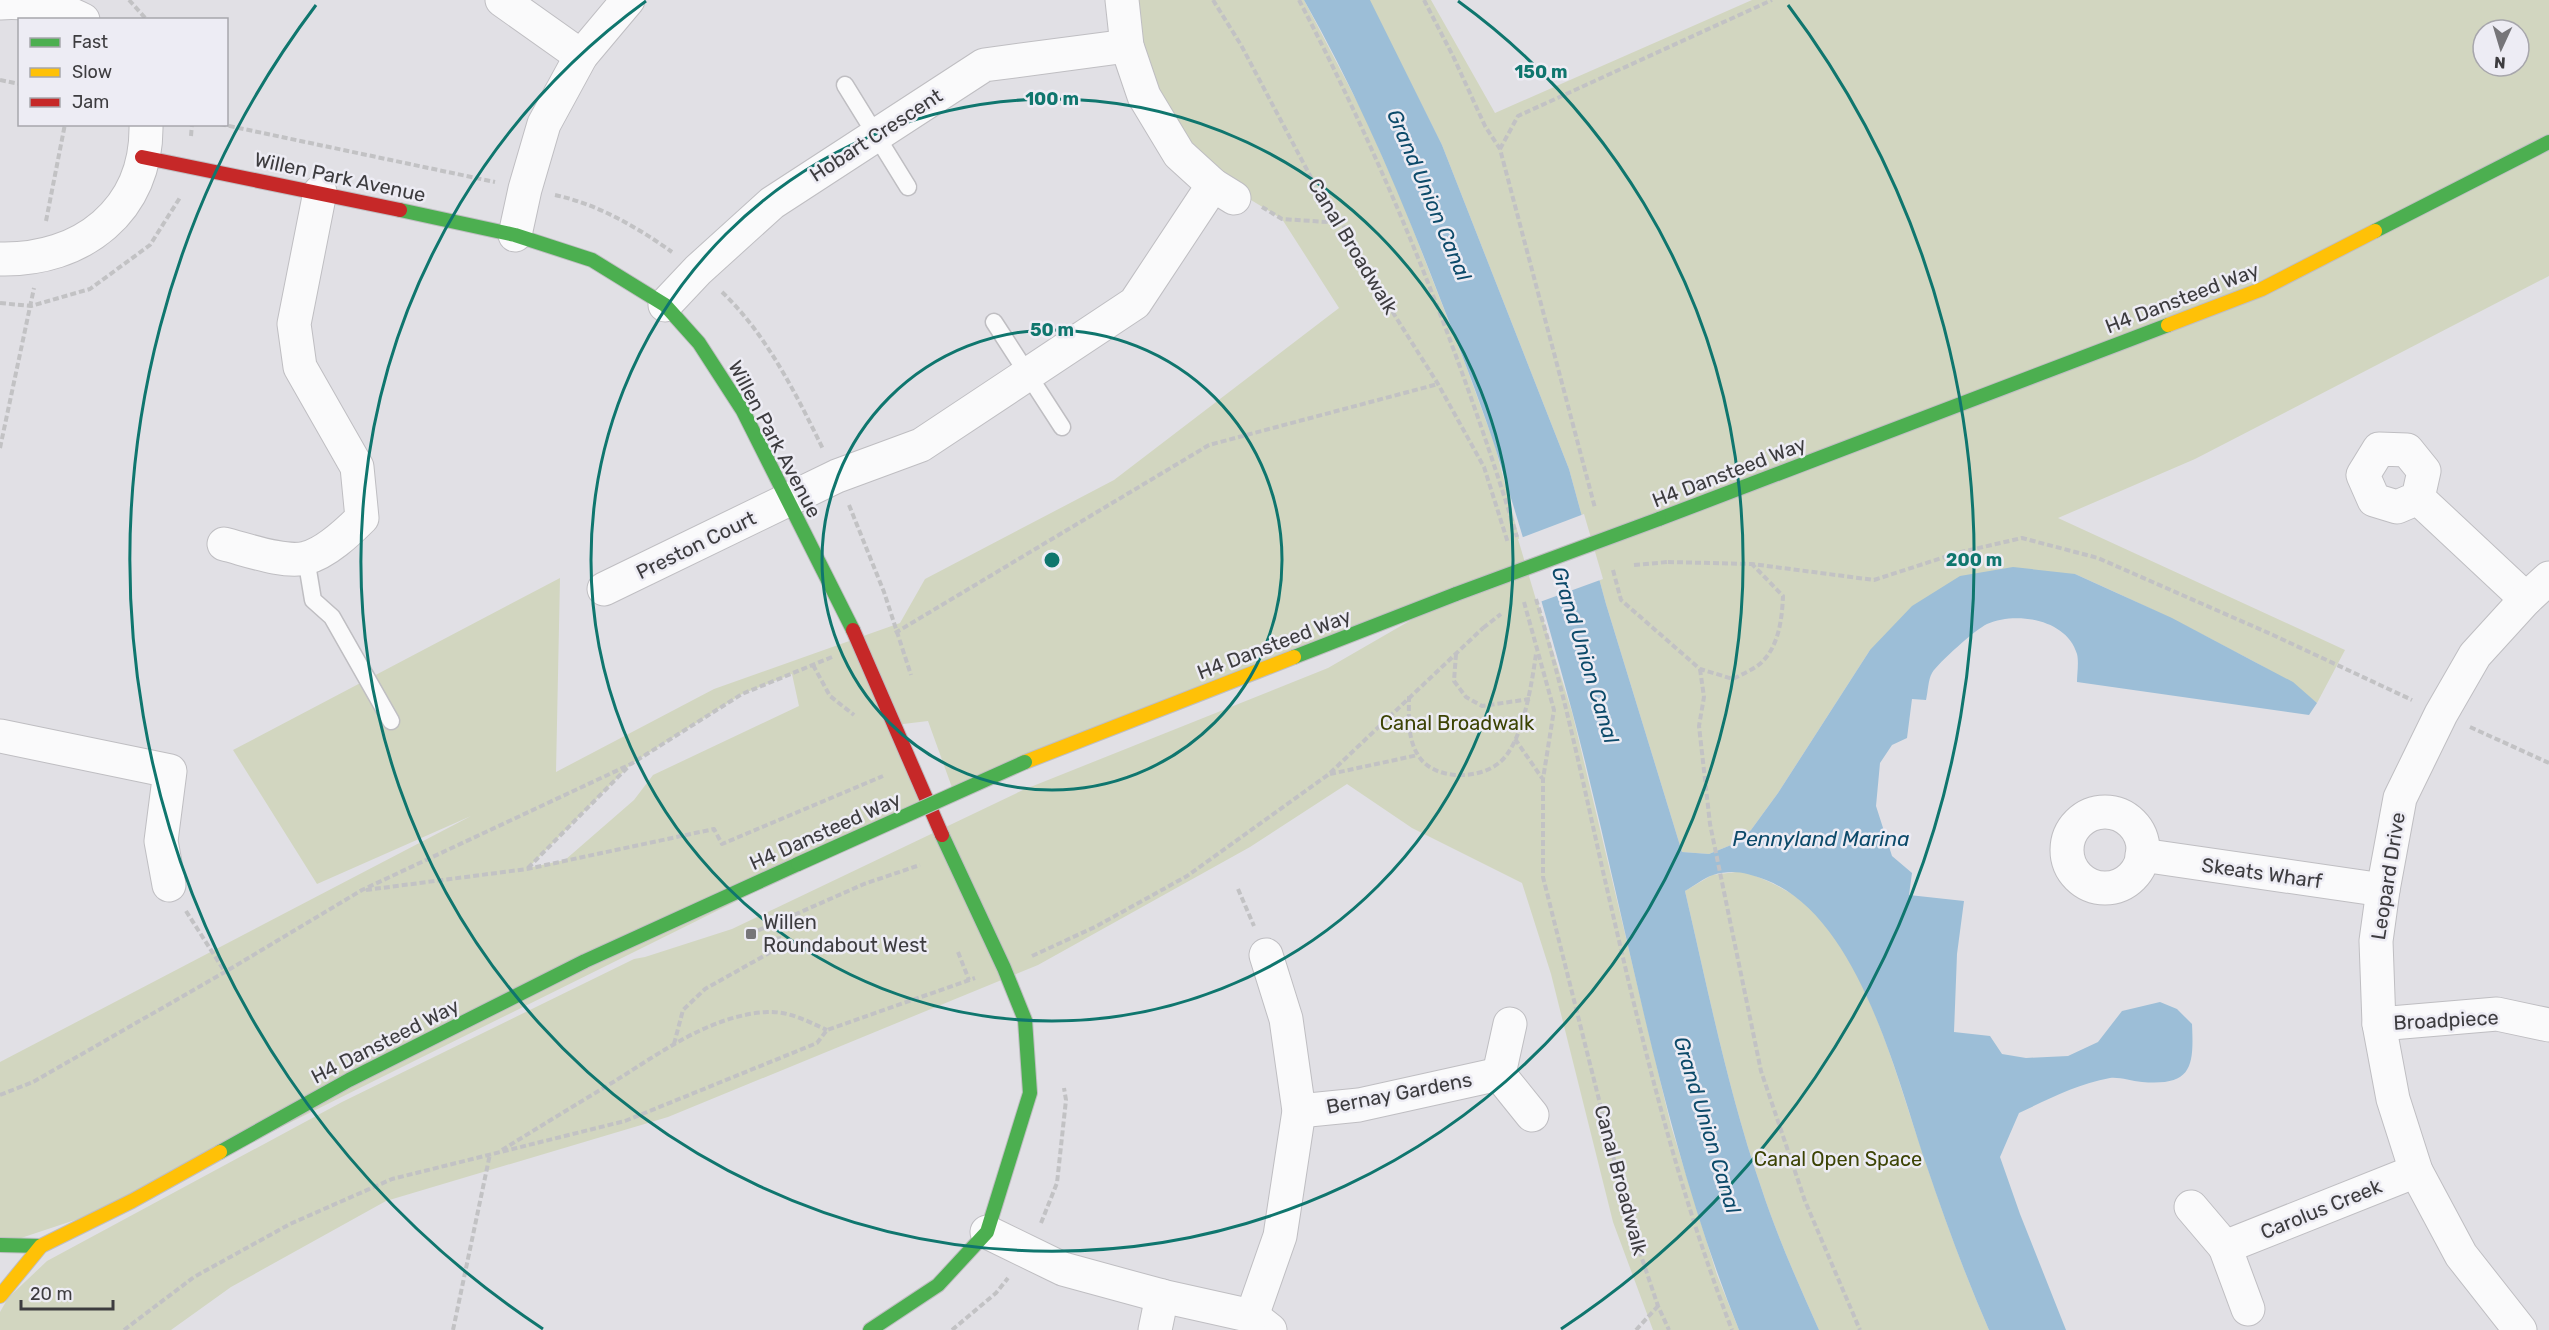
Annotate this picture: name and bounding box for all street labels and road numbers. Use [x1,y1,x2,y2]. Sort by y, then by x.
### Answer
street label: Hobart Crescent [805,83,947,187]
street label: Willen Park Avenue [252,147,428,207]
street label: Canal Broadwalk [1303,174,1403,319]
street label: H4 Dansteed Way [2102,258,2262,338]
street label: Willen Park Avenue [723,356,827,522]
street label: H4 Dansteed Way [1649,432,1809,512]
street label: Preston Court [632,506,760,584]
street label: H4 Dansteed Way [1194,604,1354,684]
street label: H4 Dansteed Way [746,787,904,875]
street label: Leopard Drive [2366,810,2410,942]
street label: Skeats Wharf [2200,853,2324,893]
street label: H4 Dansteed Way [307,993,463,1089]
street label: Broadpiece [2393,1005,2499,1035]
street label: Bernay Gardens [1324,1067,1474,1119]
street label: Canal Broadwalk [1589,1102,1653,1258]
street label: Carolus Creek [2257,1174,2386,1244]

